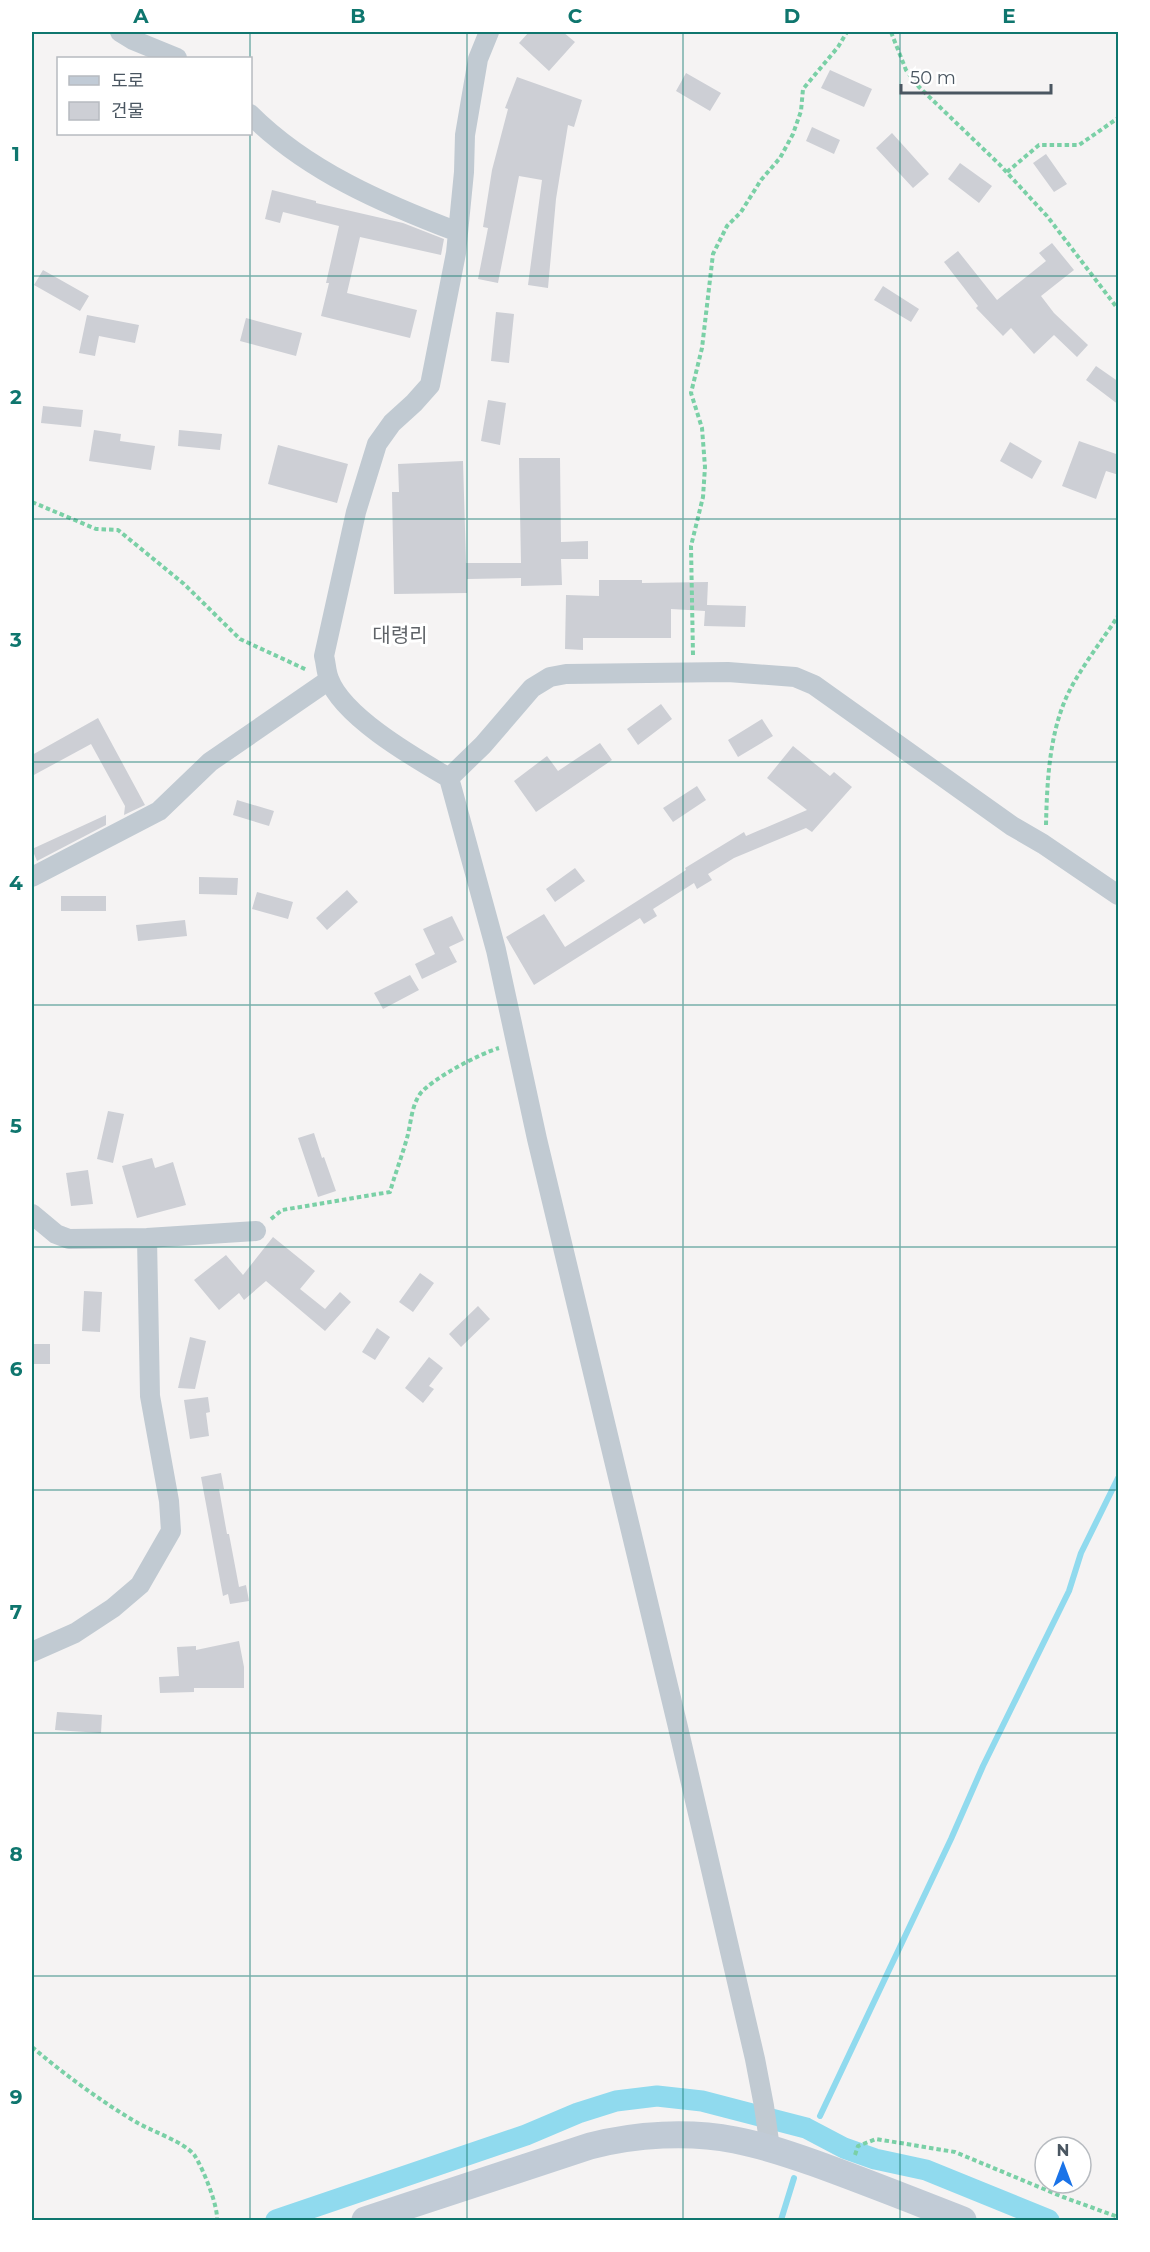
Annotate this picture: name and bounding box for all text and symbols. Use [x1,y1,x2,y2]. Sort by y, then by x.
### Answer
text: A [132,4,149,28]
text: B [350,4,366,28]
text: C [568,4,583,28]
text: D [784,4,800,28]
text: E [1002,4,1016,28]
legend [57,57,252,135]
scale bar [901,57,1051,95]
text: 50 m [910,67,956,89]
text: 도로 [111,70,144,92]
text: 건물 [111,100,144,122]
text: 1 [12,142,20,166]
text: 2 [10,385,22,409]
district label: 대령리 [372,623,428,647]
text: 3 [9,628,22,652]
text: 4 [9,871,23,895]
text: 5 [10,1114,22,1138]
text: 6 [10,1357,23,1381]
text: 7 [10,1600,22,1624]
text: 8 [9,1842,23,1866]
text: 9 [10,2085,22,2109]
north arrow [1033,2135,1093,2195]
text: N [1057,2141,1069,2160]

